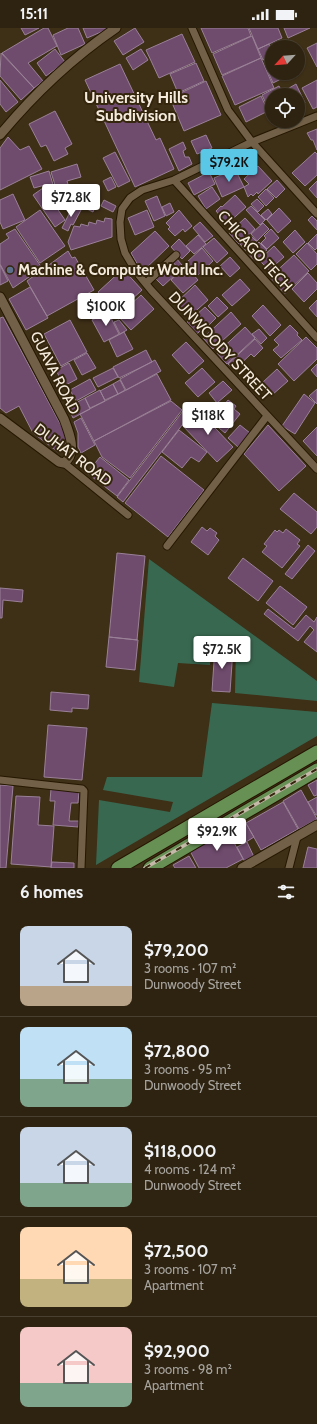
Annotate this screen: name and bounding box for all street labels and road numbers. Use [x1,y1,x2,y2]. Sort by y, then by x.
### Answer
street label: CHICAGO TECH [214,207,296,295]
street label: DUNWOODY STREET [165,288,275,404]
street label: GUAVA ROAD [26,328,84,418]
street label: DUHAT ROAD [31,420,116,490]

